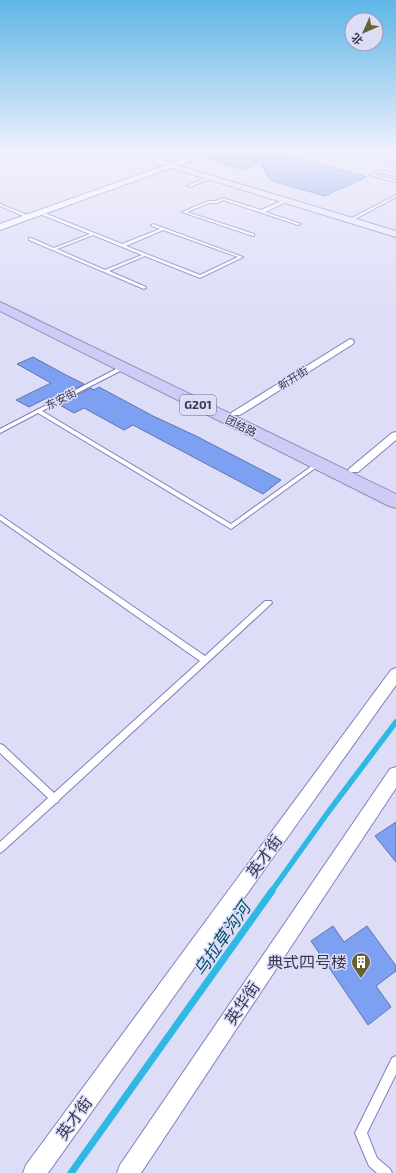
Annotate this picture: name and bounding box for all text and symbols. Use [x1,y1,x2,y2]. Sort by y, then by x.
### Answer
north arrow [344,12,384,52]
text: 北 [348,31,365,48]
street label: 新开街 [275,363,310,392]
street label: 东安街 [43,385,78,412]
road number: G201 [180,395,216,415]
street label: 团结路 [224,412,259,439]
street label: 英才街 [242,831,285,881]
water label: 乌拉草沟河 [189,895,255,979]
building icon: 典式四号楼 [350,951,372,979]
place label: 典式四号楼 [267,952,347,971]
street label: 英华街 [220,978,263,1028]
street label: 英才街 [52,1093,95,1143]

